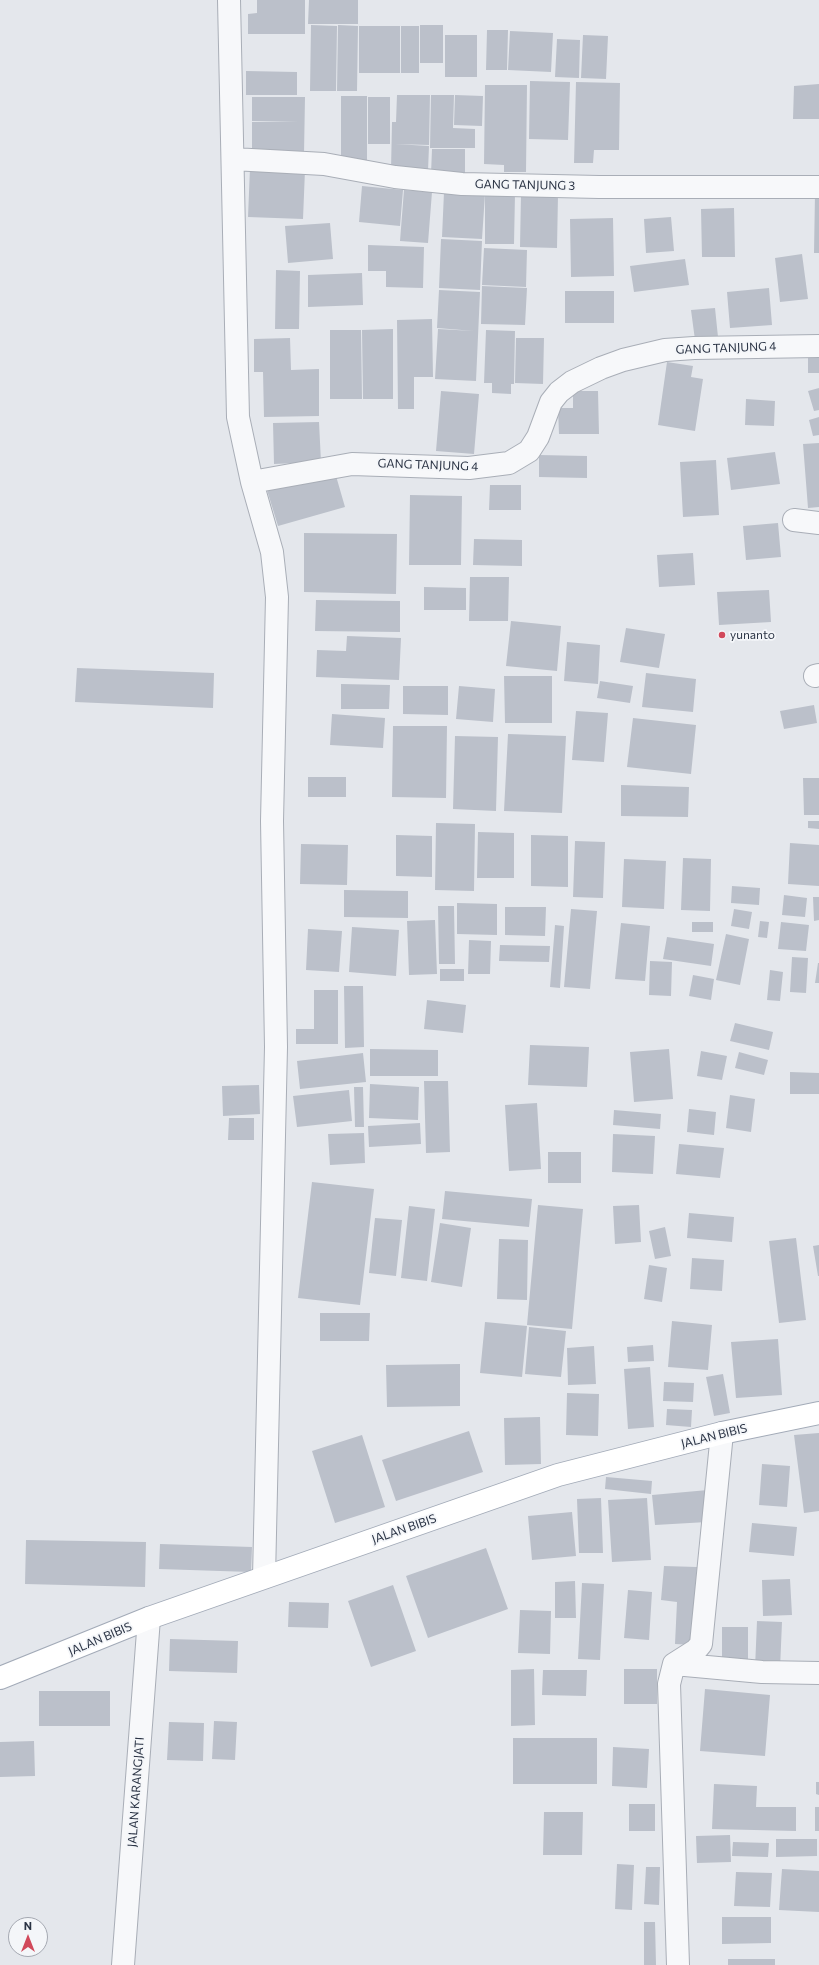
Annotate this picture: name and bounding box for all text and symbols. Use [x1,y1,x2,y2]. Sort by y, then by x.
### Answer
street label: GANG TANJUNG 3 [475,177,575,193]
street label: GANG TANJUNG 4 [675,339,777,357]
street label: GANG TANJUNG 4 [377,456,479,474]
place label: yunanto [730,628,775,642]
marker: yunanto [717,630,727,640]
street label: JALAN BIBIS [680,1421,748,1451]
street label: JALAN BIBIS [370,1511,438,1547]
street label: JALAN BIBIS [66,1619,134,1659]
street label: JALAN KARANGJATI [125,1736,147,1848]
north arrow [8,1917,48,1957]
text: N [24,1919,32,1932]

